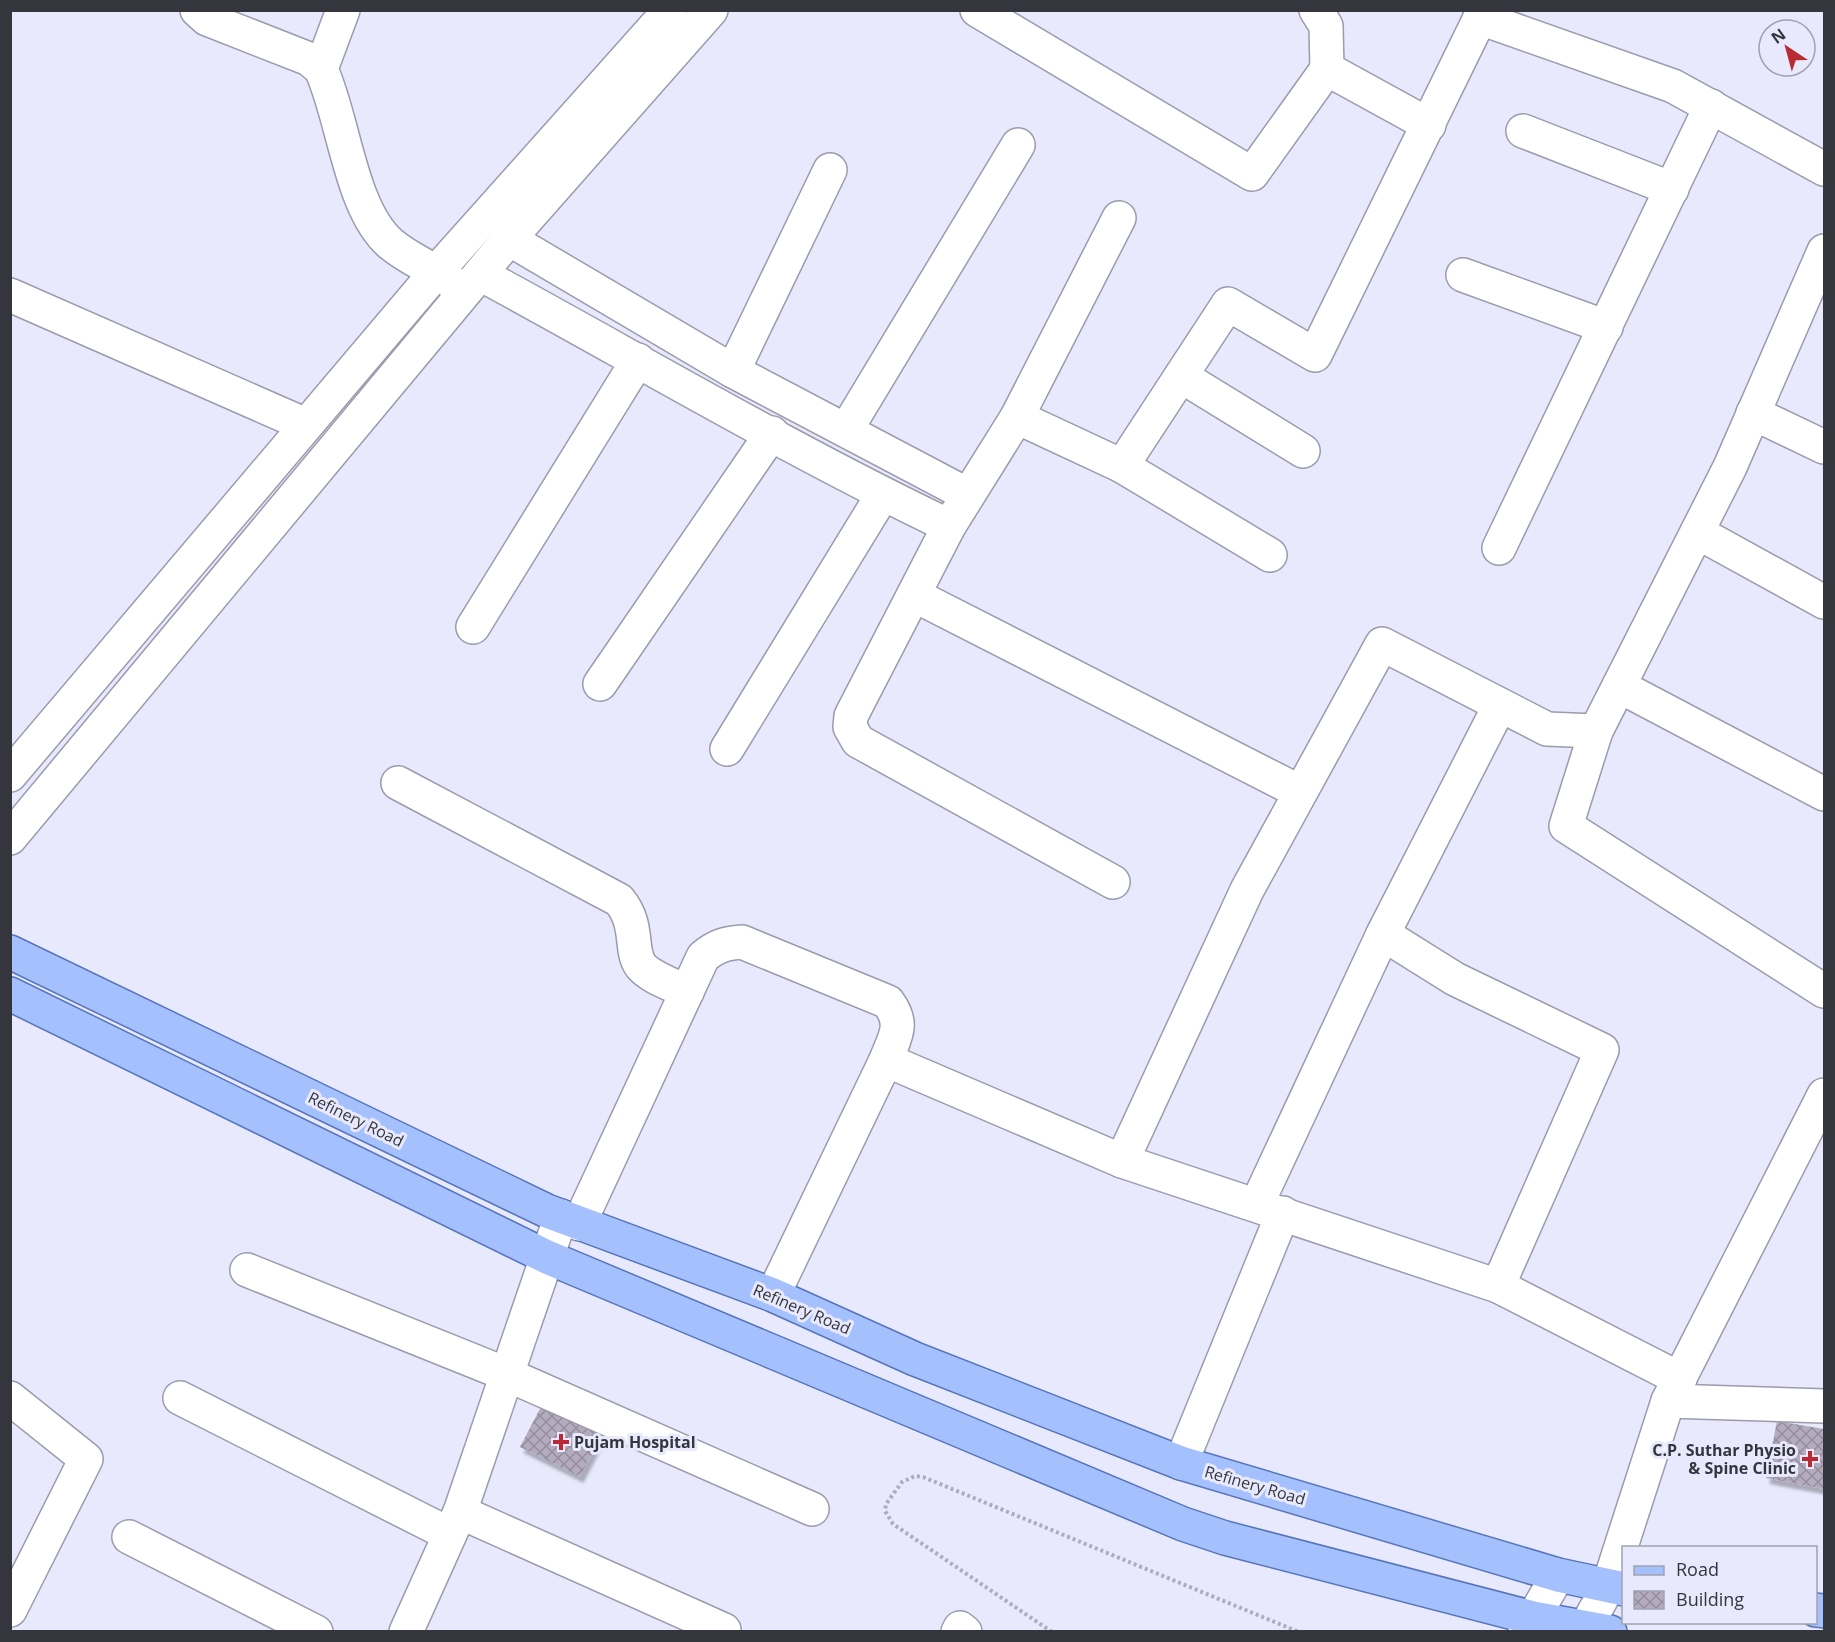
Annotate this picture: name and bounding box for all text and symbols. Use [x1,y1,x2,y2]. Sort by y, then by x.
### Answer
north arrow [1757,18,1817,78]
text: N [1766,23,1790,49]
street label: Refinery Road [304,1086,408,1152]
street label: Refinery Road [750,1279,854,1339]
place label: Pujam Hospital [574,1431,696,1453]
marker: Pujam Hospital [552,1433,570,1451]
place label: C.P. Suthar Physio & Spine Clinic [1652,1439,1796,1479]
marker: C.P. Suthar Physio & Spine Clinic [1801,1450,1819,1468]
street label: Refinery Road [1202,1460,1308,1510]
legend [1622,1546,1817,1624]
text: Road [1676,1557,1719,1581]
text: Building [1676,1587,1744,1611]

